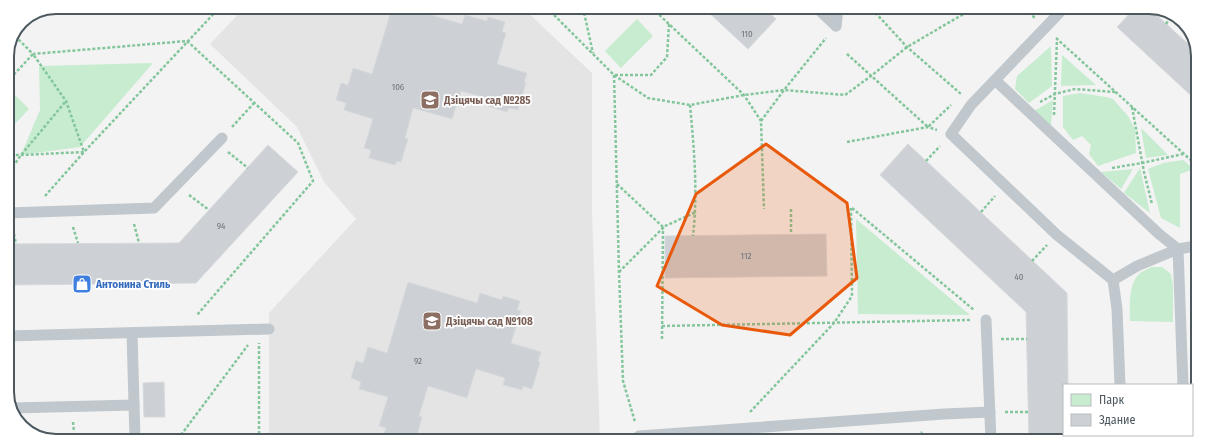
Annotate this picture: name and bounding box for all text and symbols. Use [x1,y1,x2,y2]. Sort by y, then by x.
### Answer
house number: 110 [741,29,753,39]
house number: 106 [392,82,405,92]
school or university icon: Дзіцячы сад №285 [419,89,441,111]
place label: Дзіцячы сад №285 [443,94,531,107]
house number: 94 [217,221,226,231]
house number: 112 [741,251,751,261]
house number: 40 [1014,272,1024,282]
shop icon: Антонина Стиль [71,273,93,295]
place label: Антонина Стиль [95,278,171,291]
school or university icon: Дзіцячы сад №108 [421,310,443,332]
place label: Дзіцячы сад №108 [445,315,533,328]
house number: 92 [414,356,422,366]
legend [1063,384,1193,436]
text: Парк [1099,393,1125,407]
text: Здание [1099,413,1135,427]

